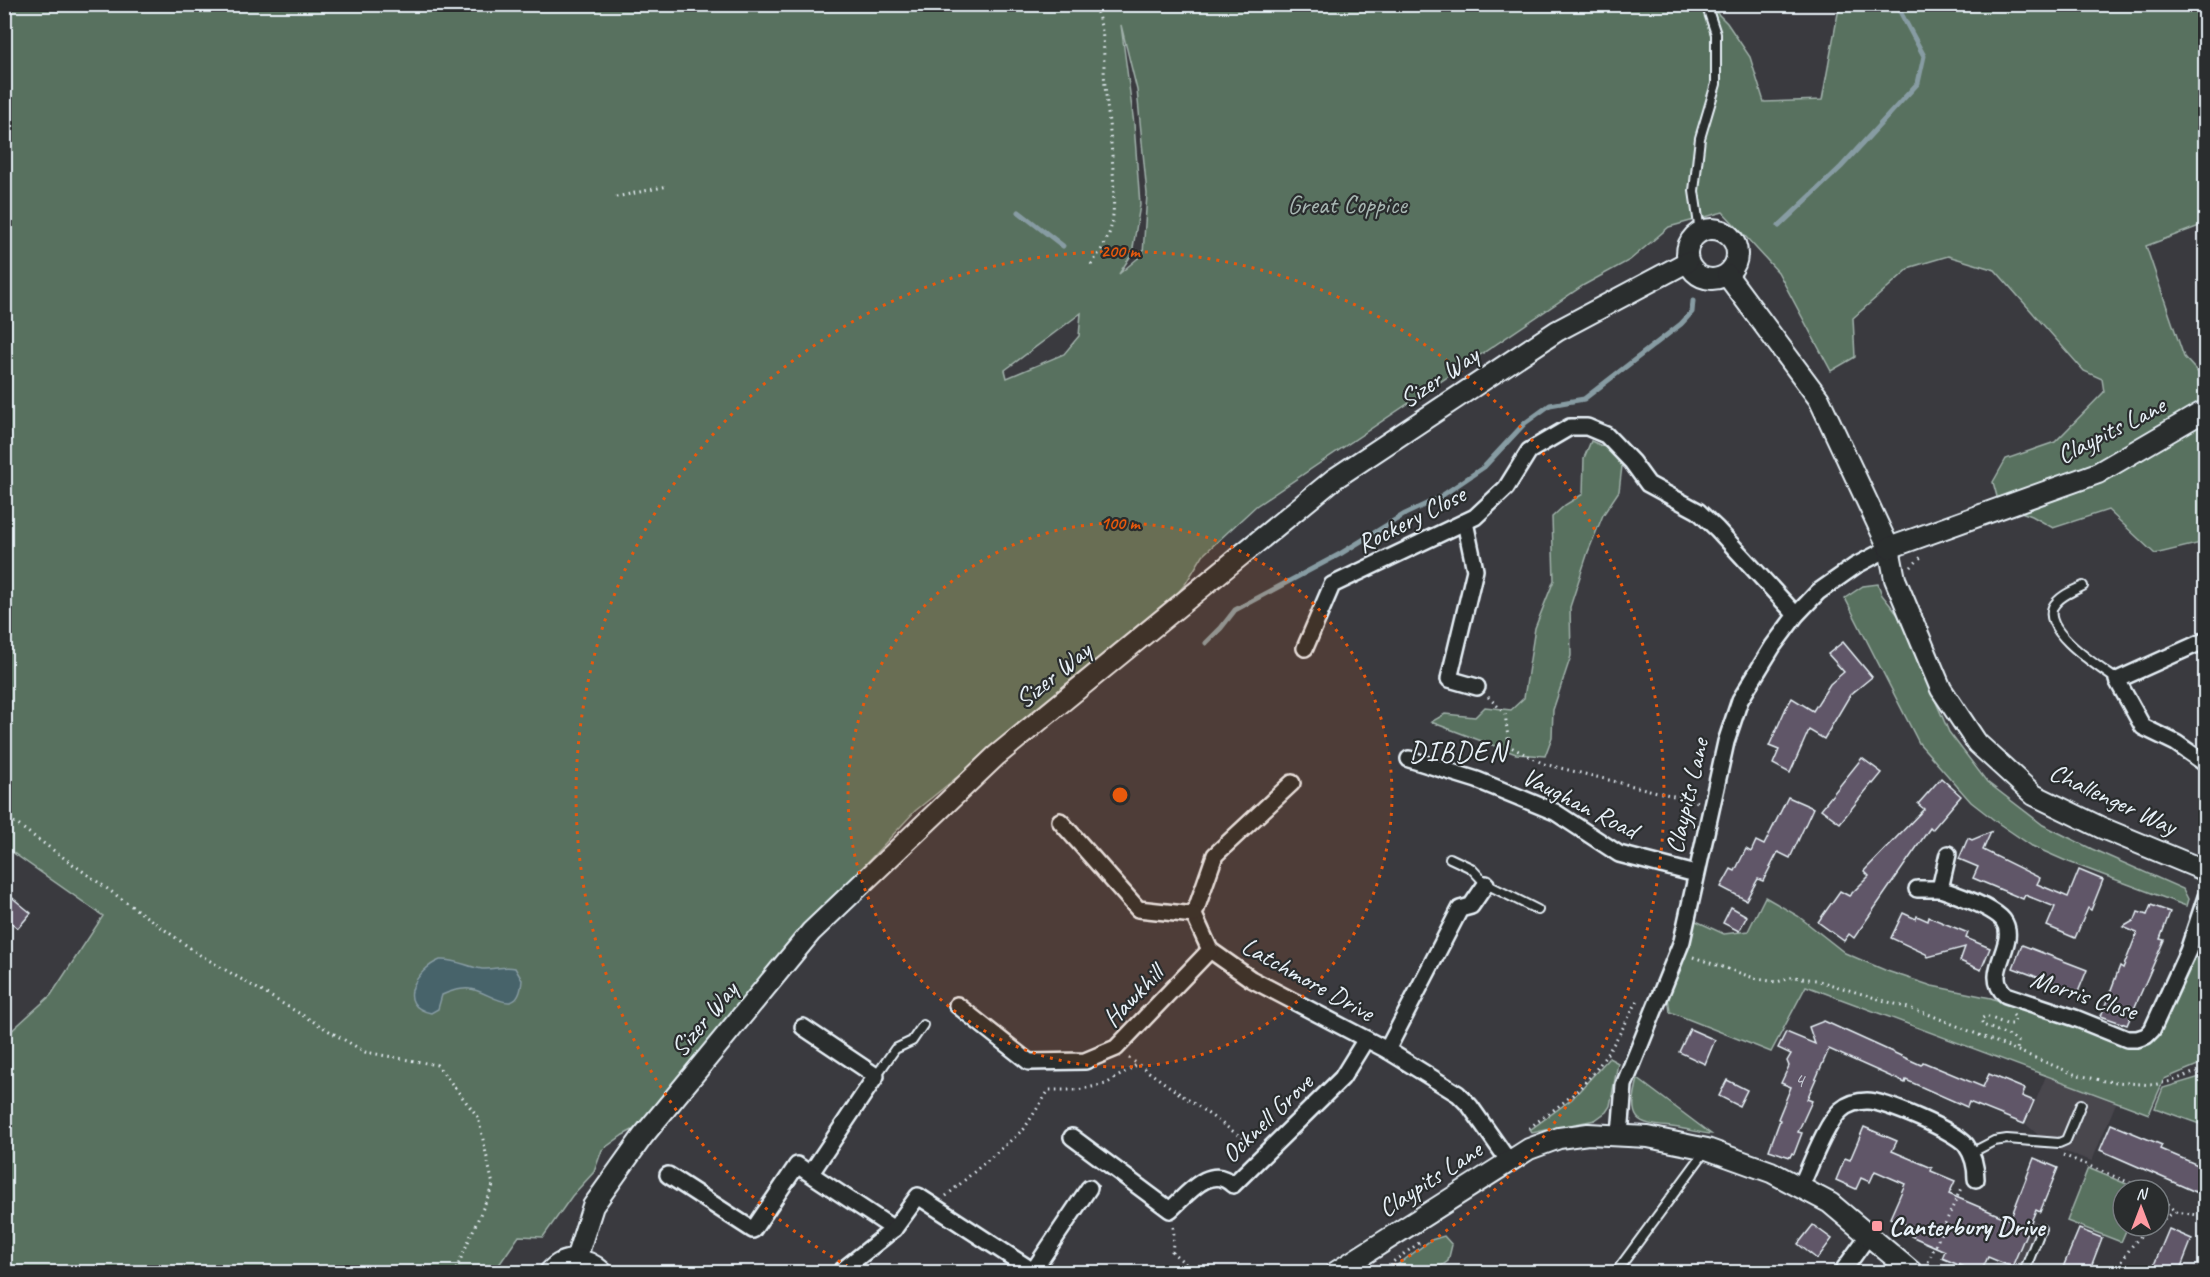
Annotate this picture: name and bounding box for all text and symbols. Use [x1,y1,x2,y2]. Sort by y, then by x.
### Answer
park label: Great Coppice [1287,188,1408,221]
text: 200 m [1101,240,1141,262]
street label: Sizer Way [1393,337,1487,415]
street label: Claypits Lane [2051,388,2173,471]
street label: Rockery Close [1351,476,1473,560]
text: 100 m [1101,512,1141,534]
street label: Sizer Way [1008,633,1099,716]
street label: Claypits Lane [1658,733,1717,857]
district label: DIBDEN [1409,734,1510,769]
street label: Challenger Way [2044,755,2184,844]
street label: Vaughan Road [1517,760,1647,848]
centre of rings [1110,785,1130,805]
street label: Latchmore Drive [1236,929,1381,1030]
street label: Hawkhill [1095,955,1174,1034]
street label: Morris Close [2027,962,2144,1028]
street label: Sizer Way [663,973,746,1064]
street label: Ocknell Grove [1214,1065,1321,1170]
house number: 4 [1794,1066,1806,1094]
street label: Claypits Lane [1372,1132,1490,1225]
north arrow [2111,1178,2171,1238]
text: N [2136,1184,2149,1204]
place label: Canterbury Drive [1889,1210,2047,1243]
marker: Canterbury Drive [1870,1219,1884,1233]

